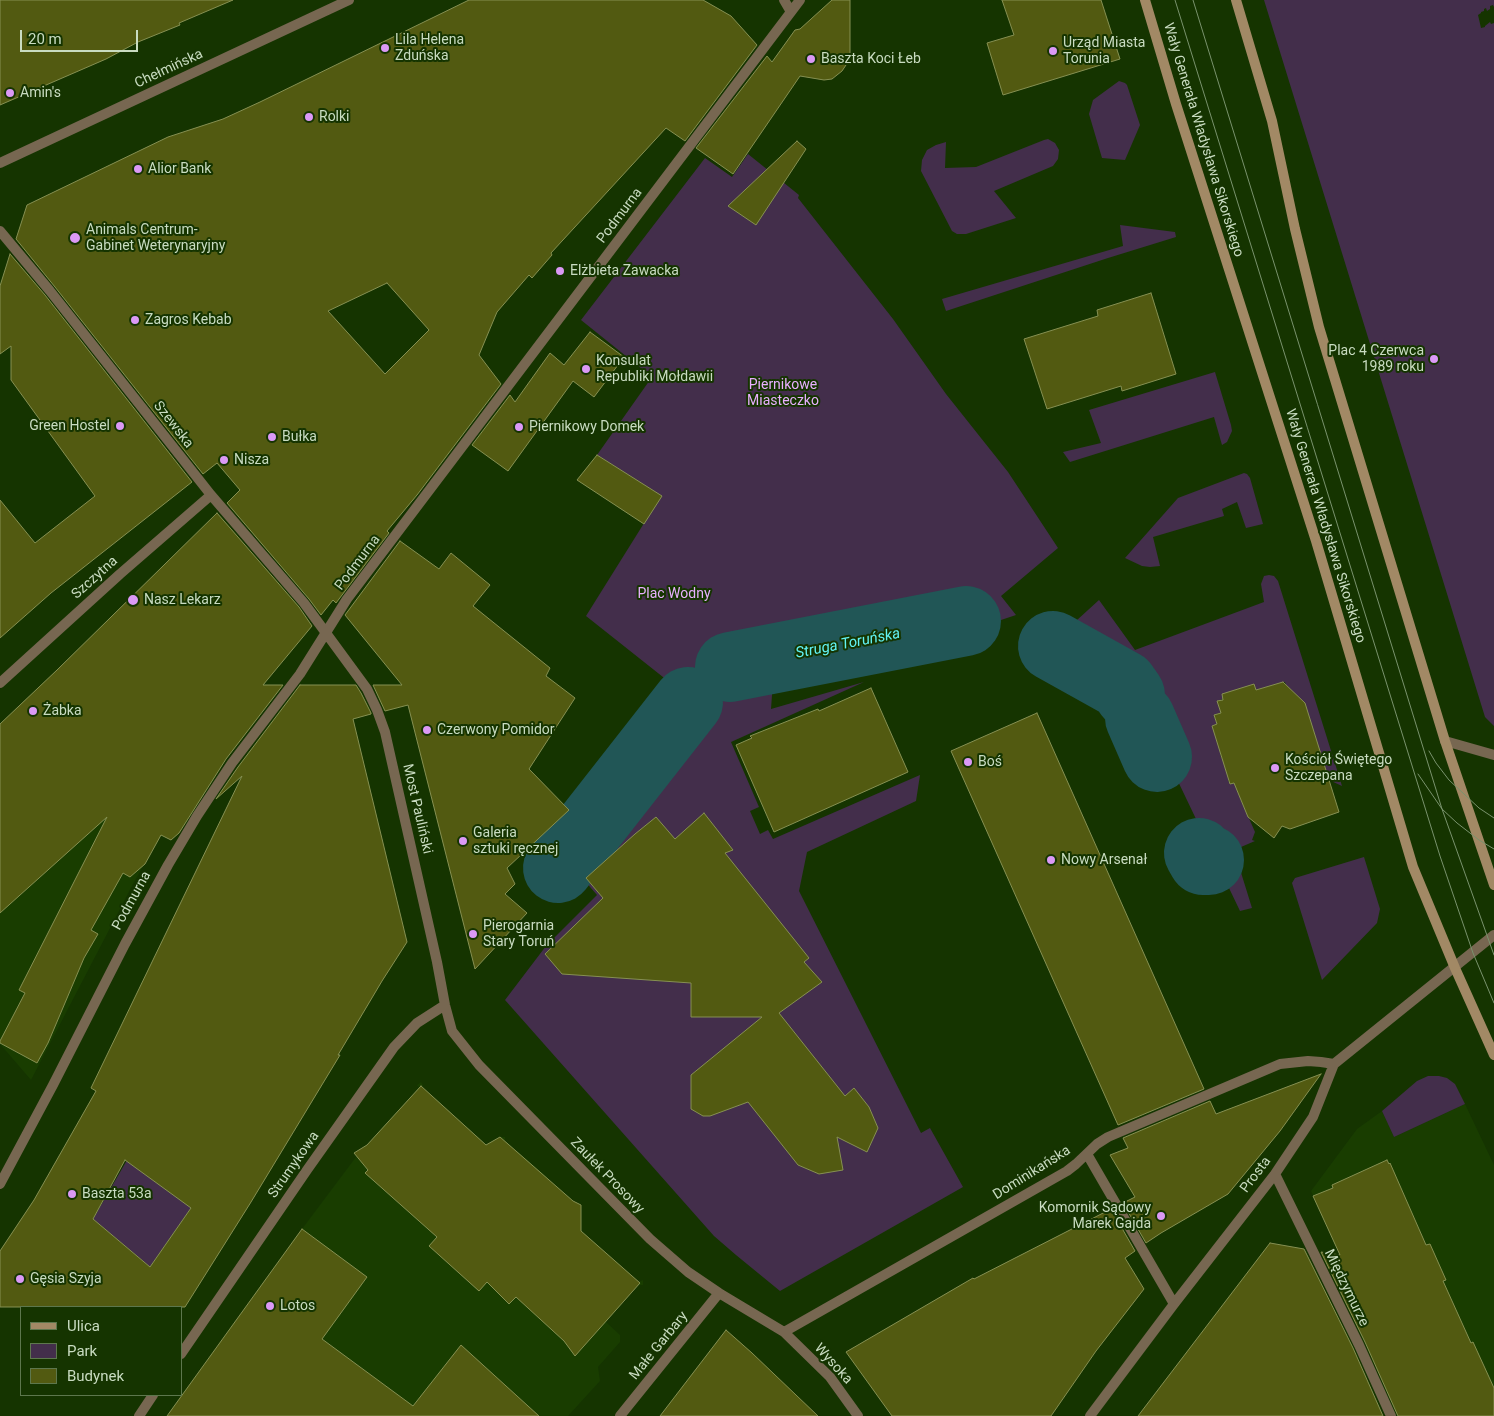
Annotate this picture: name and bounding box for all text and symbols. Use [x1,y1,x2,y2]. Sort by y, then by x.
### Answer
scale bar [22,20,140,52]
street label: Wały Generała Władysława Sikorskiego [1159,21,1247,259]
text: 20 m [28,30,62,48]
place label: Lila Helena Zduńska [395,32,464,64]
place label: Urząd Miasta Torunia [1063,35,1145,68]
marker: Lila Helena Zduńska [379,42,391,54]
marker: Urząd Miasta Torunia [1047,45,1059,57]
street label: Chełmińska [132,46,206,92]
place label: Baszta Koci Łeb [821,51,921,67]
marker: Baszta Koci Łeb [805,53,817,65]
place label: Amin's [20,85,61,101]
marker: Amin's [4,87,16,99]
place label: Rolki [319,109,350,125]
marker: Rolki [303,111,315,123]
place label: Alior Bank [148,161,211,177]
marker: Alior Bank [132,163,144,175]
street label: Podmurna [594,185,646,247]
place label: Animals Centrum- Gabinet Weterynaryjny [86,222,225,254]
marker: Animals Centrum- Gabinet Weterynaryjny [68,231,82,245]
place label: Elżbieta Zawacka [570,263,679,279]
marker: Elżbieta Zawacka [554,265,566,277]
place label: Zagros Kebab [145,312,232,328]
marker: Zagros Kebab [129,314,141,326]
place label: Plac 4 Czerwca 1989 roku [1328,343,1424,376]
place label: Konsulat Republiki Mołdawii [596,353,713,386]
marker: Plac 4 Czerwca 1989 roku [1428,353,1440,365]
marker: Konsulat Republiki Mołdawii [580,363,592,375]
park label: Piernikowe Miasteczko [747,377,819,410]
street label: Szewska [149,398,197,452]
street label: Wały Generała Władysława Sikorskiego [1281,407,1369,645]
place label: Green Hostel [29,418,110,434]
place label: Piernikowy Domek [529,419,644,435]
marker: Green Hostel [114,420,126,432]
marker: Piernikowy Domek [513,421,525,433]
place label: Bułka [282,429,317,445]
marker: Bułka [266,431,278,443]
place label: Nisza [234,452,269,468]
marker: Nisza [218,454,230,466]
street label: Podmurna [332,532,384,594]
street label: Szczytna [69,553,121,603]
park label: Plac Wodny [637,586,711,602]
place label: Nasz Lekarz [144,592,221,608]
marker: Nasz Lekarz [126,593,140,607]
water label: Struga Toruńska [794,625,902,663]
place label: Żabka [43,703,82,719]
marker: Żabka [27,705,39,717]
place label: Czerwony Pomidor [437,722,555,738]
marker: Czerwony Pomidor [421,724,433,736]
place label: Kościół Świętego Szczepana [1285,752,1392,784]
place label: Boś [978,754,1002,770]
marker: Boś [962,756,974,768]
street label: Most Pauliński [398,762,436,856]
marker: Kościół Świętego Szczepana [1269,762,1281,774]
place label: Galeria sztuki ręcznej [473,825,558,858]
marker: Galeria sztuki ręcznej [457,835,469,847]
place label: Nowy Arsenał [1061,852,1147,868]
marker: Nowy Arsenał [1045,854,1057,866]
street label: Podmurna [109,869,155,933]
place label: Pierogarnia Stary Toruń [483,918,554,950]
marker: Pierogarnia Stary Toruń [467,928,479,940]
street label: Strumykowa [265,1128,323,1202]
street label: Zaułek Prosowy [566,1134,648,1218]
street label: Dominikańska [990,1142,1074,1204]
street label: Prosta [1237,1154,1275,1196]
place label: Baszta 53a [82,1186,152,1202]
marker: Baszta 53a [66,1188,78,1200]
place label: Komornik Sądowy Marek Gajda [1039,1200,1151,1232]
marker: Komornik Sądowy Marek Gajda [1155,1210,1167,1222]
street label: Międzymurze [1320,1247,1372,1329]
place label: Gęsia Szyja [30,1271,102,1287]
marker: Gęsia Szyja [14,1273,26,1285]
place label: Lotos [280,1298,315,1314]
marker: Lotos [264,1300,276,1312]
legend [20,1306,182,1396]
street label: Małe Garbary [626,1308,692,1384]
text: Ulica [67,1317,100,1335]
street label: Wysoka [810,1340,856,1388]
text: Park [67,1342,97,1360]
text: Budynek [67,1367,124,1385]

